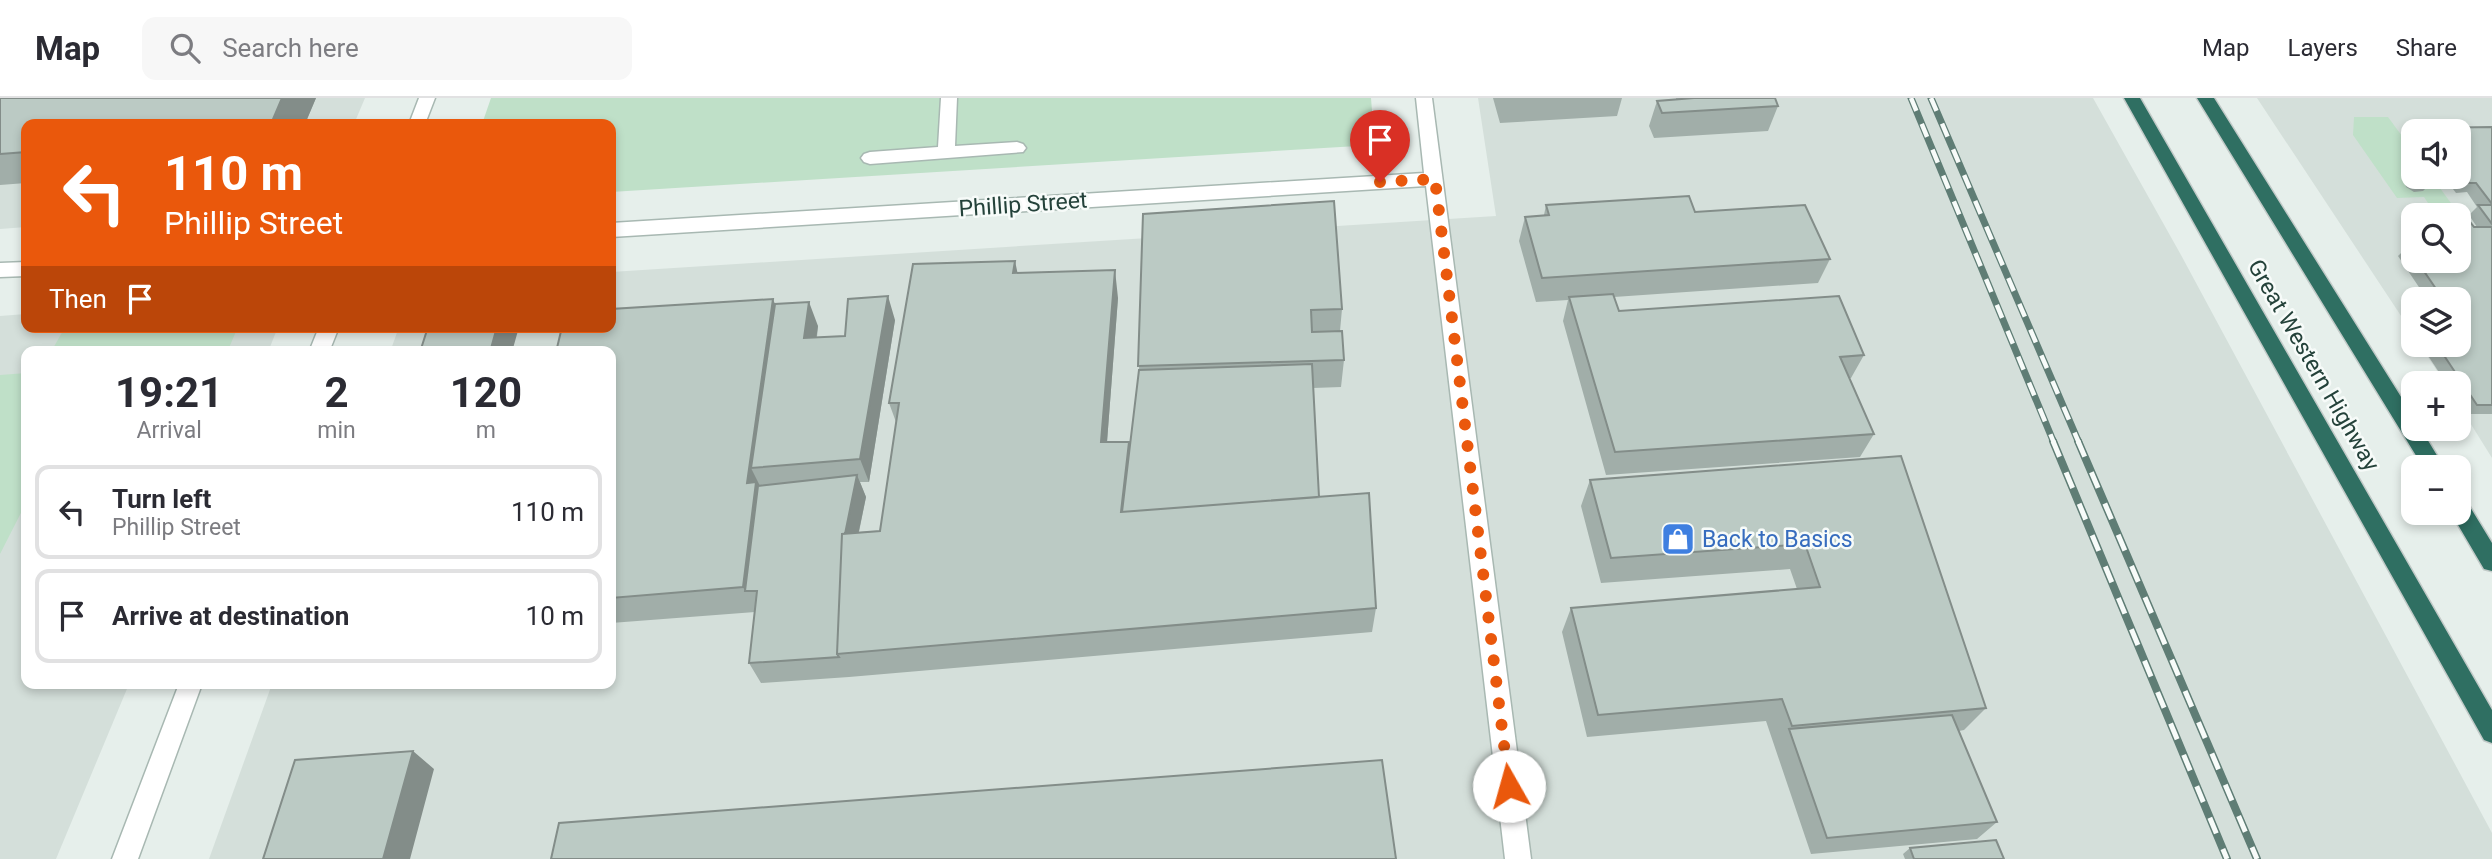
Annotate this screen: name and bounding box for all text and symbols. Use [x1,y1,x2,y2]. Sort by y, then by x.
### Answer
search box [142,17,632,80]
text: Map [35,29,100,68]
icon: search [166,29,204,67]
text: Search here [222,33,359,63]
text: Map [2202,34,2250,62]
text: Layers [2288,34,2358,62]
text: Share [2396,34,2457,62]
pin [1350,110,1410,182]
map controls [2401,119,2471,525]
button: sound [2401,119,2471,189]
icon: arrive [1361,121,1399,159]
text: 110 m [164,145,303,202]
icon: left [49,147,140,238]
street label: Phillip Street [958,187,1088,222]
button: search [2401,203,2471,273]
text: Phillip Street [164,204,343,242]
street label: Great Western Highway [2242,255,2385,476]
icon: arrive [121,280,159,318]
text: Then [49,284,107,314]
button: layers [2401,287,2471,357]
text: 19:21 [115,368,223,417]
text: 2 [324,368,349,417]
text: 120 [450,368,522,417]
button: + [2401,371,2471,441]
text: Arrival [136,417,202,444]
text: min [317,417,356,444]
text: m [476,417,496,444]
button: − [2401,455,2471,525]
text: Turn left [112,484,211,514]
icon: left [53,493,91,531]
text: 110 m [511,497,584,527]
text: Phillip Street [112,514,241,541]
shop icon: Back to Basics [1659,520,1697,558]
place label: Back to Basics [1702,526,1853,553]
icon: arrive [53,597,91,635]
text: Arrive at destination [112,601,349,631]
text: 10 m [526,601,584,631]
position arrow [1472,749,1546,823]

